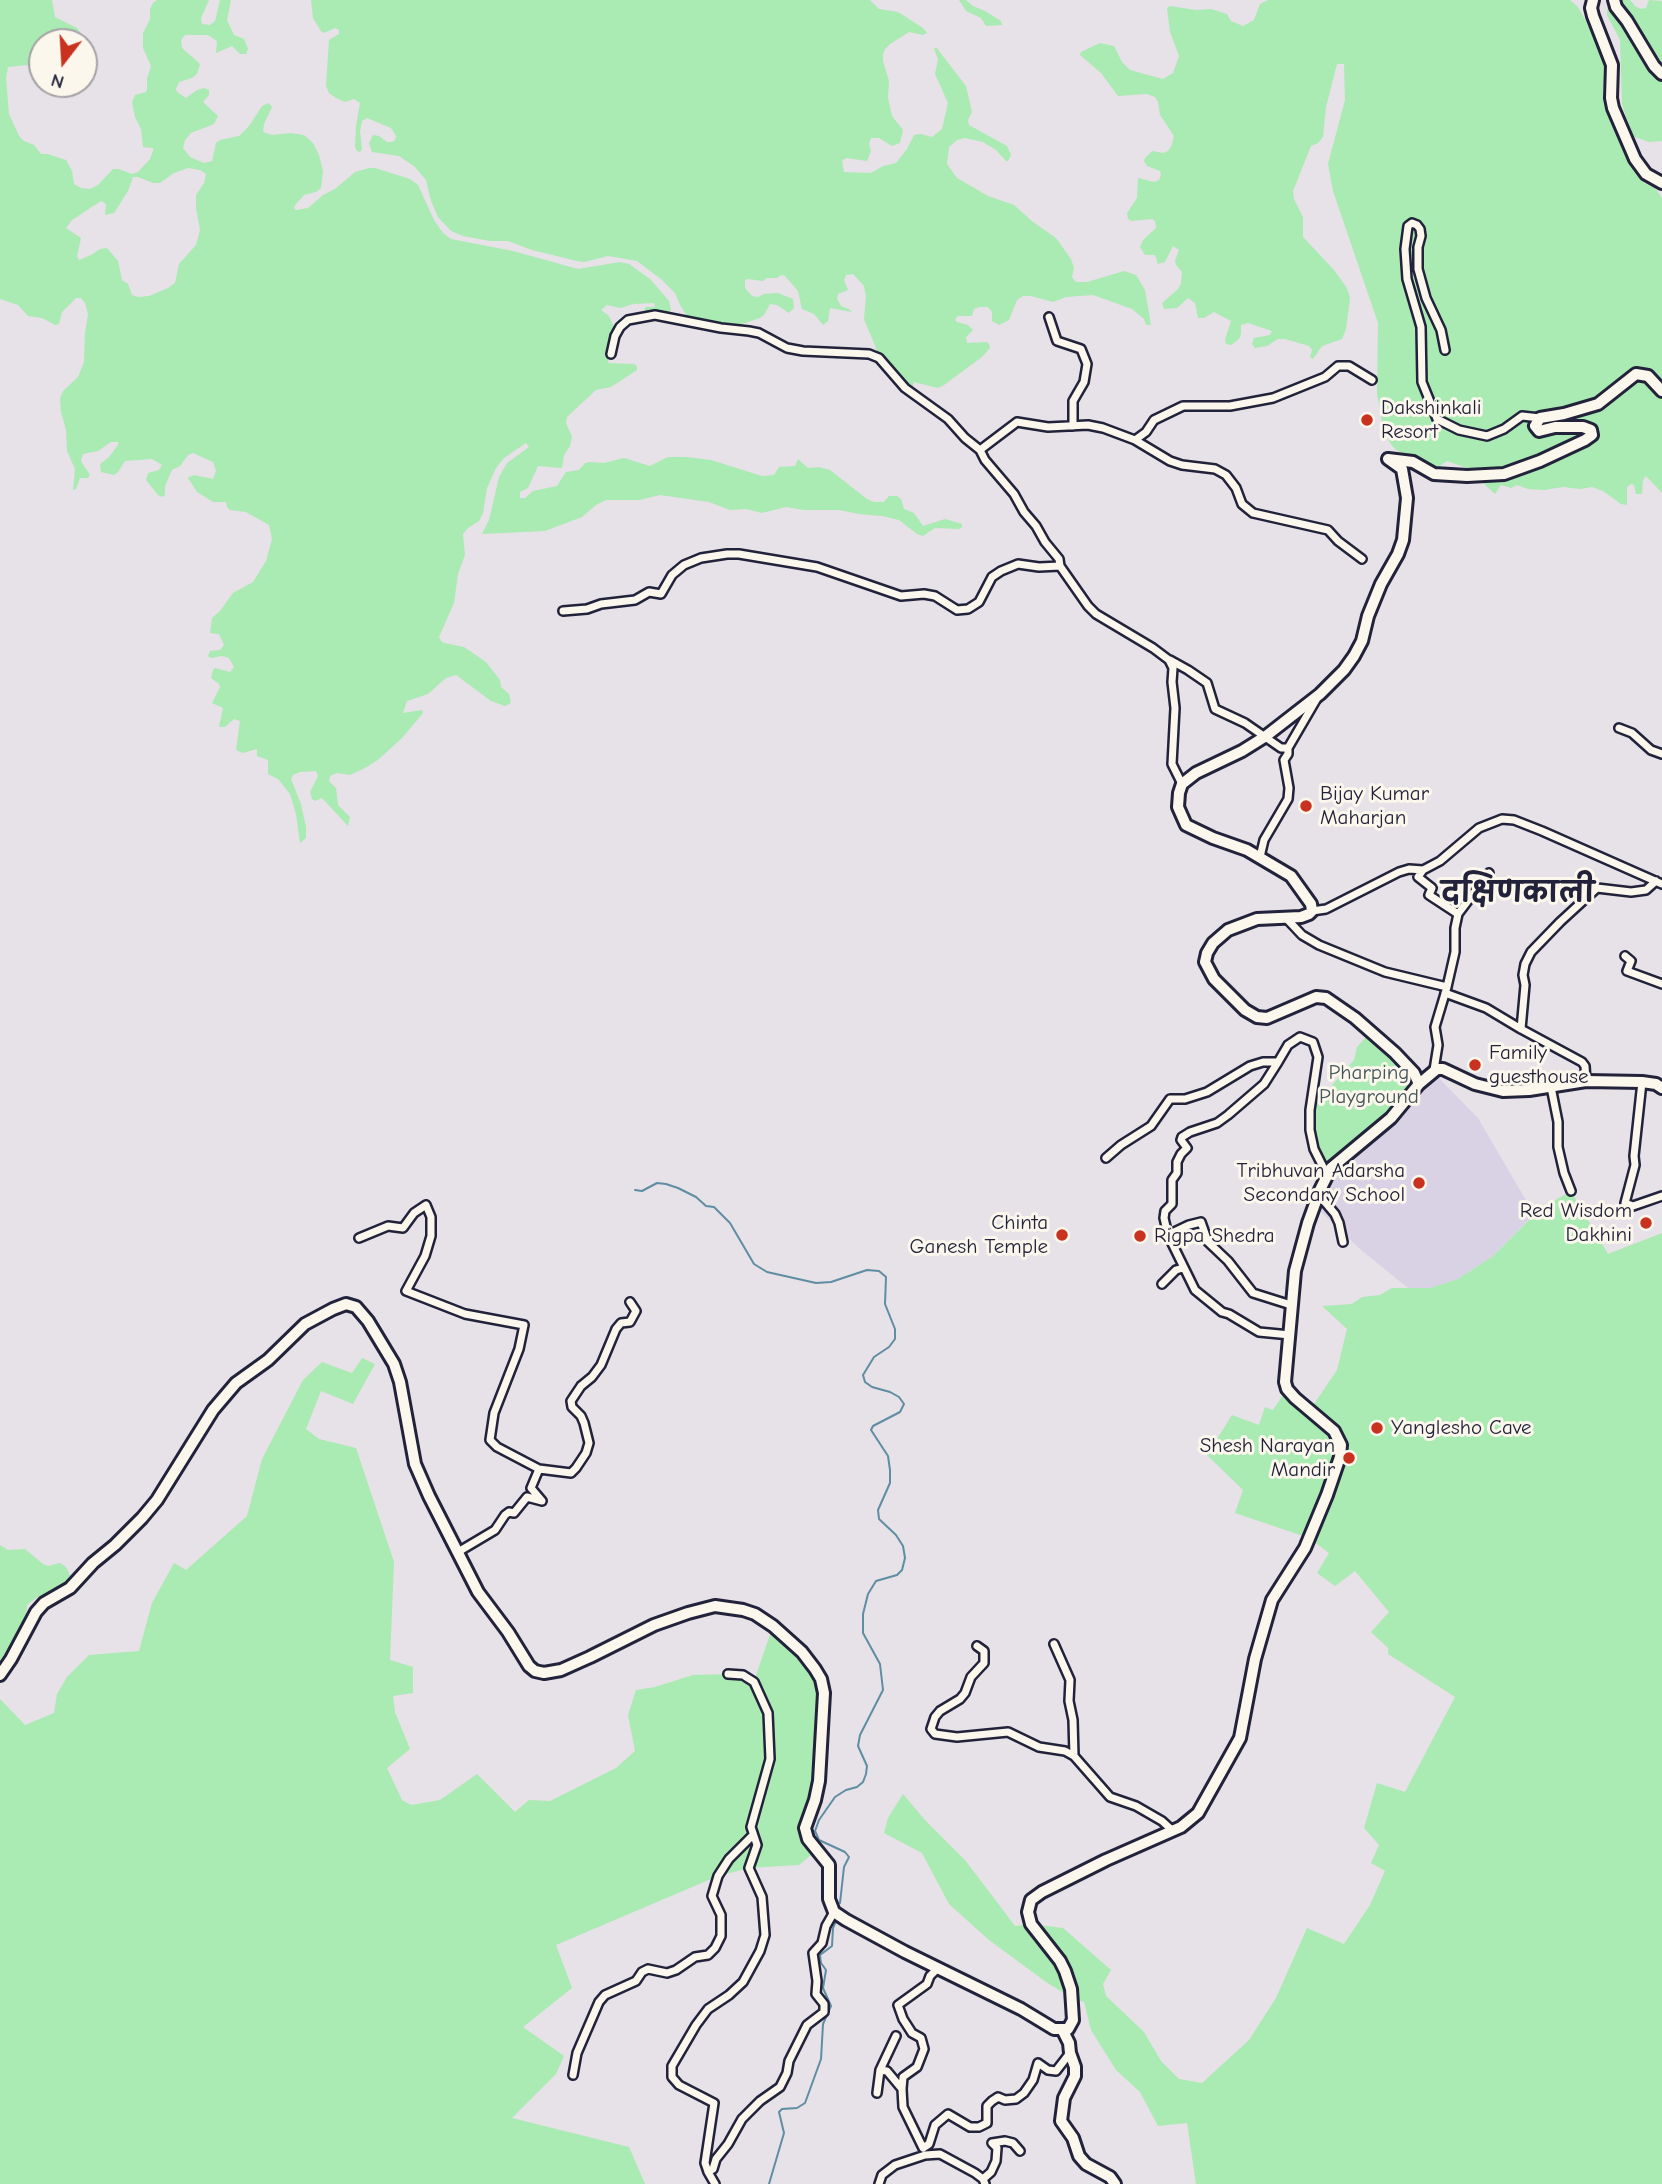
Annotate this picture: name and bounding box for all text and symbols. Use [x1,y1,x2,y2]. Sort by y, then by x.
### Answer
north arrow [28,28,98,98]
text: N [48,69,67,94]
place label: Dakshinkali Resort [1381,395,1482,445]
marker: Dakshinkali Resort [1359,412,1375,428]
place label: Bijay Kumar Maharjan [1320,781,1429,831]
marker: Bijay Kumar Maharjan [1298,798,1314,814]
district label: दक्षि‍णकाली [1442,877,1594,911]
place label: Family guesthouse [1489,1040,1588,1090]
marker: Family guesthouse [1467,1057,1483,1073]
park label: Pharping Playground [1319,1060,1419,1110]
place label: Tribhuvan Adarsha Secondary School [1237,1158,1405,1208]
marker: Tribhuvan Adarsha Secondary School [1411,1175,1427,1191]
place label: Red Wisdom Dakhini [1520,1198,1632,1248]
place label: Chinta Ganesh Temple [910,1210,1048,1260]
marker: Red Wisdom Dakhini [1638,1215,1654,1231]
place label: Rigpa Shedra [1154,1223,1275,1249]
marker: Chinta Ganesh Temple [1054,1227,1070,1243]
marker: Rigpa Shedra [1132,1228,1148,1244]
place label: Yanglesho Cave [1391,1415,1532,1441]
marker: Yanglesho Cave [1369,1420,1385,1436]
place label: Shesh Narayan Mandir [1200,1433,1335,1483]
marker: Shesh Narayan Mandir [1341,1450,1357,1466]

